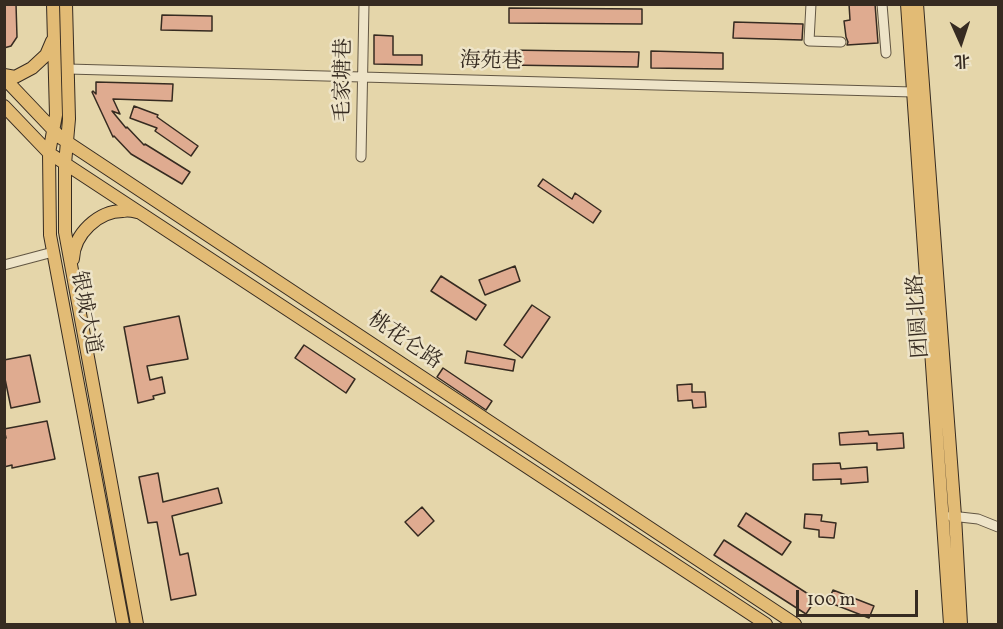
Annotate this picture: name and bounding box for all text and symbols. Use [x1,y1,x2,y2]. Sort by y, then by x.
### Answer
north arrow [931,12,991,72]
street label: 毛家塘巷 [332,38,358,122]
text: 北 [953,49,971,71]
street label: 海苑巷 [459,50,523,76]
street label: 银城大道 [64,269,104,357]
street label: 团圆北路 [905,273,935,359]
street label: 桃花仑路 [362,308,446,376]
scale bar [799,578,920,616]
text: 100 m [807,588,856,613]

